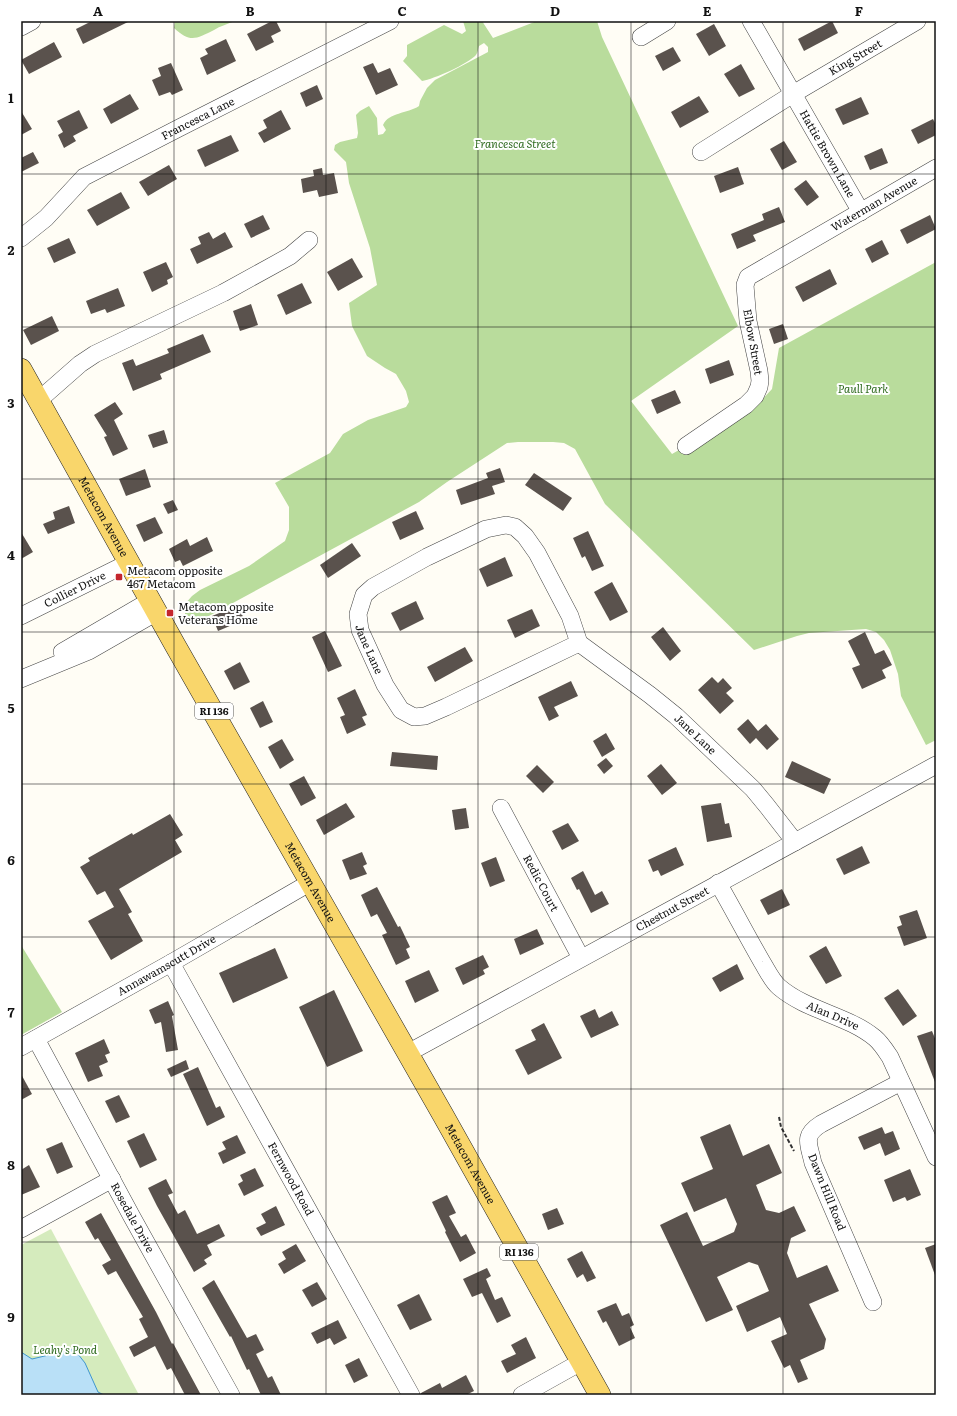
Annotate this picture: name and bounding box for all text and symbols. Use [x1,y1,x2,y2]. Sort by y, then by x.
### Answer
text: A [93,1,103,20]
text: B [246,1,255,20]
text: C [397,1,407,20]
text: D [550,1,560,20]
text: E [703,1,712,20]
text: F [855,1,863,20]
street label: King Street [825,34,885,78]
text: 1 [8,88,14,107]
street label: Francesca Lane [158,92,237,143]
street label: Hattie Brown Lane [797,106,860,200]
park label: Francesca Street [474,135,556,151]
street label: Waterman Avenue [827,172,920,234]
text: 2 [8,240,15,259]
street label: Elbow Street [740,308,768,377]
park label: Paull Park [838,380,888,396]
text: 3 [7,393,15,412]
street label: Metacom Avenue [75,473,133,560]
text: 4 [7,545,15,564]
place label: Metacom opposite 467 Metacom [127,562,223,591]
street label: Collier Drive [41,566,108,611]
marker: Metacom opposite 467 Metacom [114,572,124,582]
place label: Metacom opposite Veterans Home [178,598,274,627]
marker: Metacom opposite Veterans Home [165,608,175,618]
street label: Jane Lane [352,624,388,676]
text: 5 [7,698,15,717]
road number: RI 136 [195,703,233,719]
street label: Jane Lane [671,710,721,758]
street label: Metacom Avenue [282,839,340,925]
text: 6 [7,850,15,869]
street label: Redic Court [520,851,564,914]
street label: Chestnut Street [632,881,712,934]
street label: Annawamscutt Drive [114,930,218,999]
street label: Alan Drive [804,996,863,1033]
text: 7 [7,1002,15,1021]
street label: Metacom Avenue [442,1120,500,1207]
street label: Fernwood Road [265,1139,319,1218]
street label: Dawn Hill Road [805,1151,851,1233]
text: 8 [7,1155,15,1174]
street label: Rosedale Drive [108,1179,159,1255]
road number: RI 136 [500,1244,538,1260]
text: 9 [7,1307,15,1326]
park label: Leahy's Pond [33,1341,98,1357]

